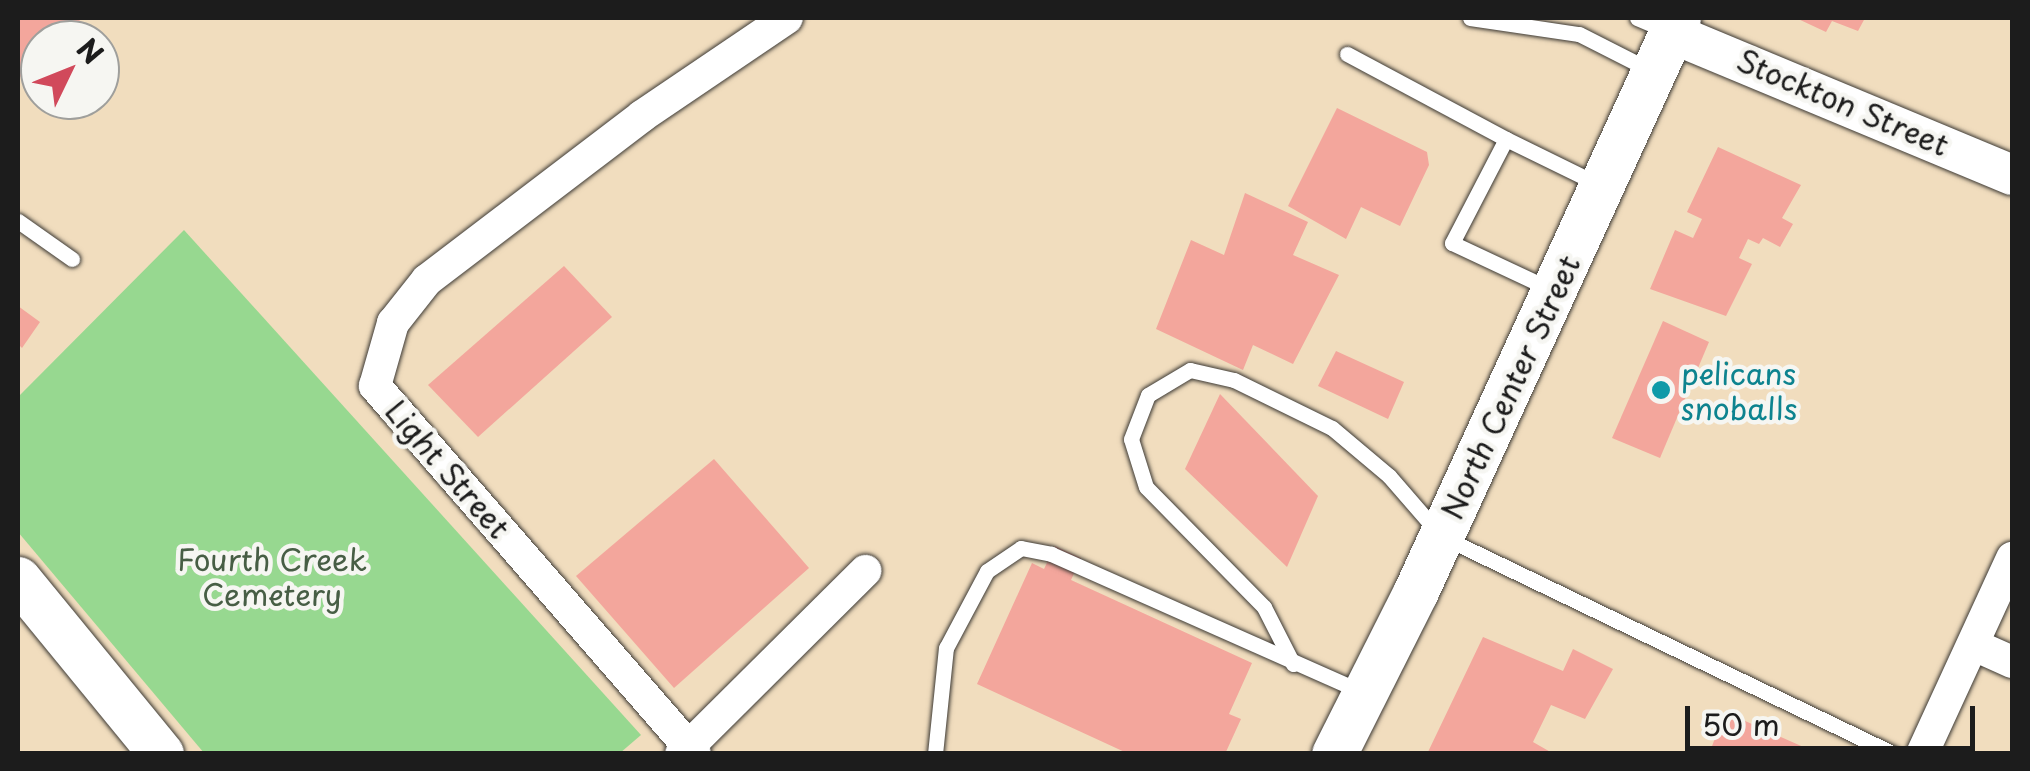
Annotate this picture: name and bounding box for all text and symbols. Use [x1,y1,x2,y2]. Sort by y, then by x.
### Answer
north arrow [20,20,120,120]
text: N [68,28,114,73]
street label: Stockton Street [1732,41,1954,163]
street label: North Center Street [1432,247,1588,527]
place label: pelicans snoballs [1681,355,1797,426]
marker: pelicans snoballs [1650,379,1672,401]
street label: Light Street [378,392,518,546]
park label: Fourth Creek Cemetery [176,541,368,612]
scale bar [1690,686,1980,748]
text: 50 m [1702,701,1780,746]

